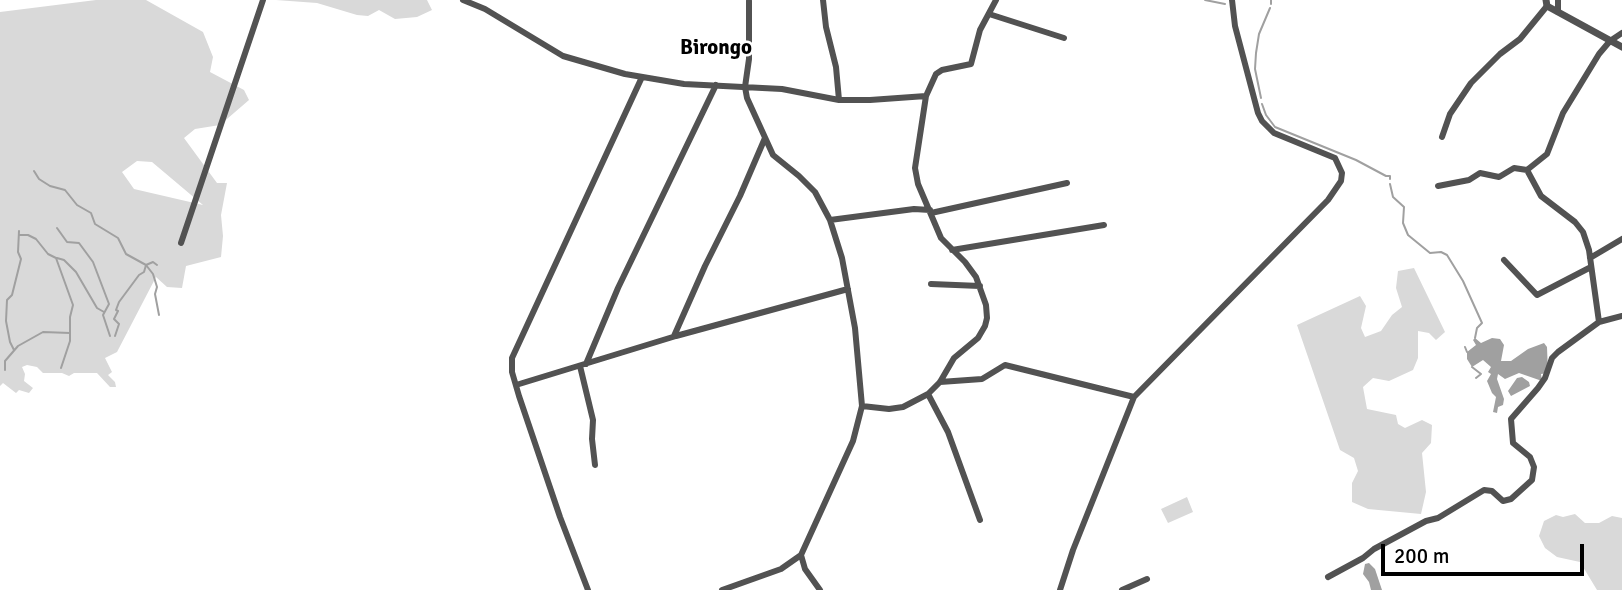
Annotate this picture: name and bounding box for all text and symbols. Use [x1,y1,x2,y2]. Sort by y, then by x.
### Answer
district label: Birongo [680,35,752,61]
scale bar [1384,530,1587,574]
text: 200 m [1394,543,1449,569]

